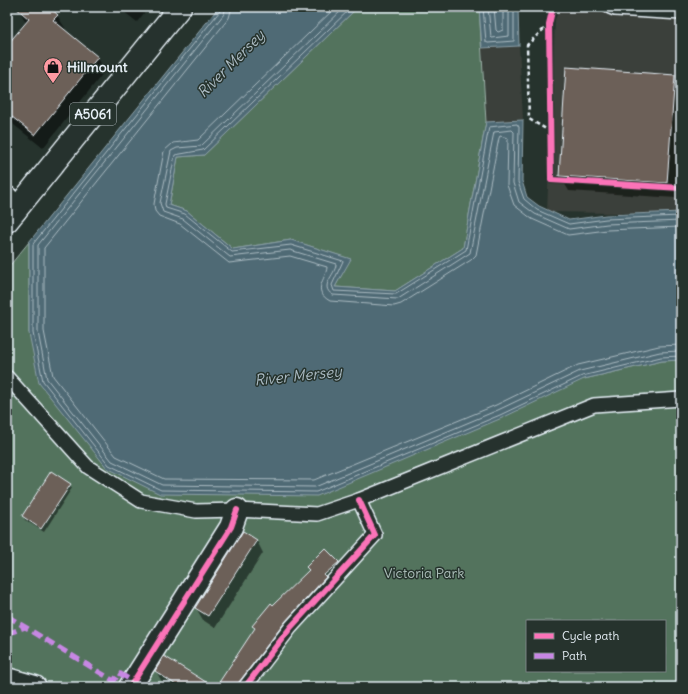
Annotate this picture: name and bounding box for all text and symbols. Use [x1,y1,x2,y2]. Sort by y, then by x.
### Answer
water label: River Mersey [193,25,269,101]
shop icon: Hillmount [42,56,64,84]
place label: Hillmount [67,58,128,76]
road number: A5061 [70,103,116,125]
water label: River Mersey [253,361,344,390]
park label: Victoria Park [384,564,464,582]
legend [526,620,666,672]
text: Cycle path [562,628,619,643]
text: Path [562,648,587,663]

